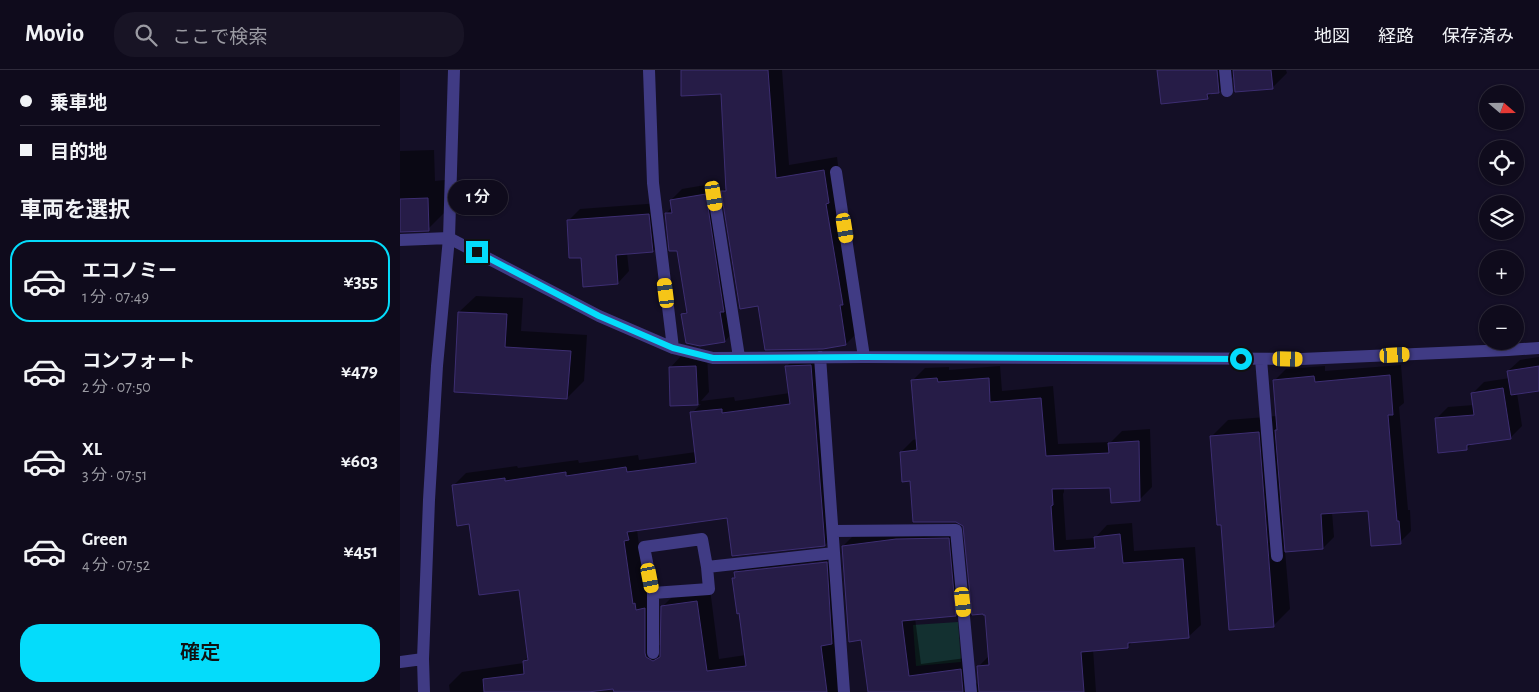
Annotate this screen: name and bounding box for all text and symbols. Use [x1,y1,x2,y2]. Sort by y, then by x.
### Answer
search box [114,12,464,57]
icon: search [132,21,160,49]
text: Movio [25,22,84,46]
text: ここで検索 [172,28,267,47]
text: 地図 [1314,28,1350,46]
text: 経路 [1378,28,1414,46]
text: 保存済み [1442,28,1514,46]
north arrow [1479,85,1524,130]
map controls [1479,85,1524,350]
text: 乗車地 [50,94,107,113]
button: locate [1479,140,1524,185]
text: 目的地 [50,143,107,162]
callout: 1 分 [447,180,507,214]
car [704,180,723,212]
text: 1 分 [466,189,490,205]
button: layers [1479,195,1524,240]
text: 車両を選択 [20,199,130,221]
car [835,212,854,244]
route end [466,241,488,263]
button: + [1479,250,1524,295]
icon: car [22,259,67,304]
text: エコノミー [82,262,177,281]
text: ¥355 [343,272,378,291]
car [656,277,675,309]
text: 1 分 · 07:49 [82,289,149,305]
button: − [1479,305,1524,350]
car [1379,347,1410,363]
route start [1230,348,1252,370]
icon: car [22,349,67,394]
car [1272,351,1303,367]
text: コンフォート [82,352,195,371]
text: ¥479 [341,362,378,381]
text: 2 分 · 07:50 [82,379,151,395]
icon: car [22,439,67,484]
text: XL [82,440,102,459]
text: ¥603 [341,452,378,471]
text: 3 分 · 07:51 [82,467,147,483]
icon: car [22,529,67,574]
text: Green [82,530,128,549]
text: ¥451 [343,542,378,561]
text: 4 分 · 07:52 [82,557,150,573]
car [639,562,660,594]
car [953,586,972,618]
button: 確定 [20,624,380,682]

